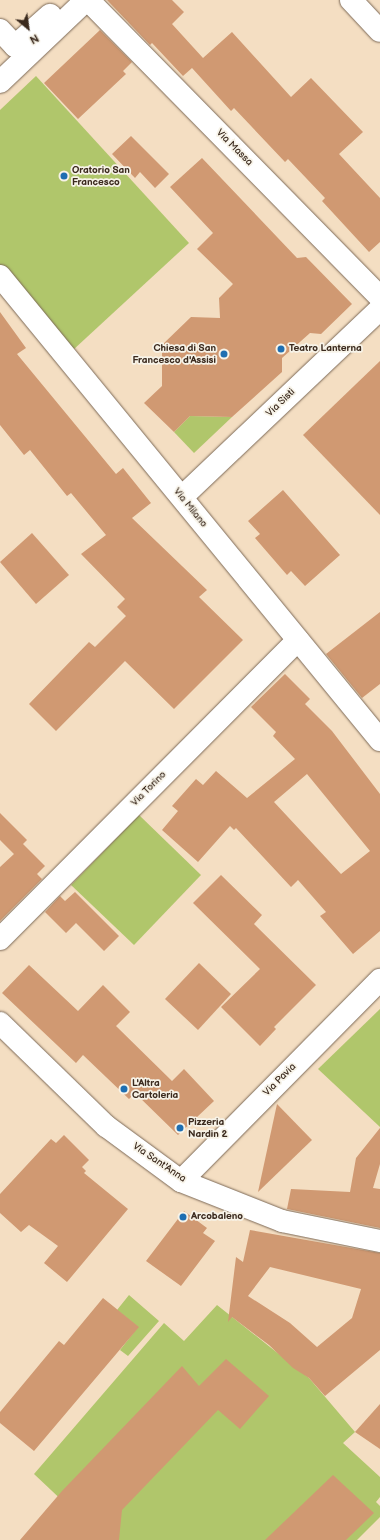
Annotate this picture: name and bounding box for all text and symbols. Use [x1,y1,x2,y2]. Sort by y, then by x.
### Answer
north arrow [8,8,48,48]
text: N [27,31,41,47]
street label: Via Massa [213,127,255,169]
place label: Oratorio San Francesco [72,164,130,188]
marker: Oratorio San Francesco [59,171,69,181]
place label: Chiesa di San Francesco d'Assisi [133,342,216,366]
place label: Teatro Lanterna [289,343,362,355]
marker: Teatro Lanterna [276,344,286,354]
marker: Chiesa di San Francesco d'Assisi [219,349,229,359]
street label: Via Sisti [264,386,298,420]
street label: Via Milano [171,486,209,530]
street label: Via Torino [129,769,169,809]
street label: Via Pavia [261,1061,299,1099]
place label: L'Altra Cartoleria [132,1077,178,1100]
marker: L'Altra Cartoleria [119,1084,129,1094]
place label: Pizzeria Nardin 2 [188,1116,228,1140]
marker: Pizzeria Nardin 2 [175,1123,185,1133]
street label: Via Sant'Anna [130,1141,188,1185]
place label: Arcobaleno [191,1211,243,1223]
marker: Arcobaleno [178,1212,188,1222]

